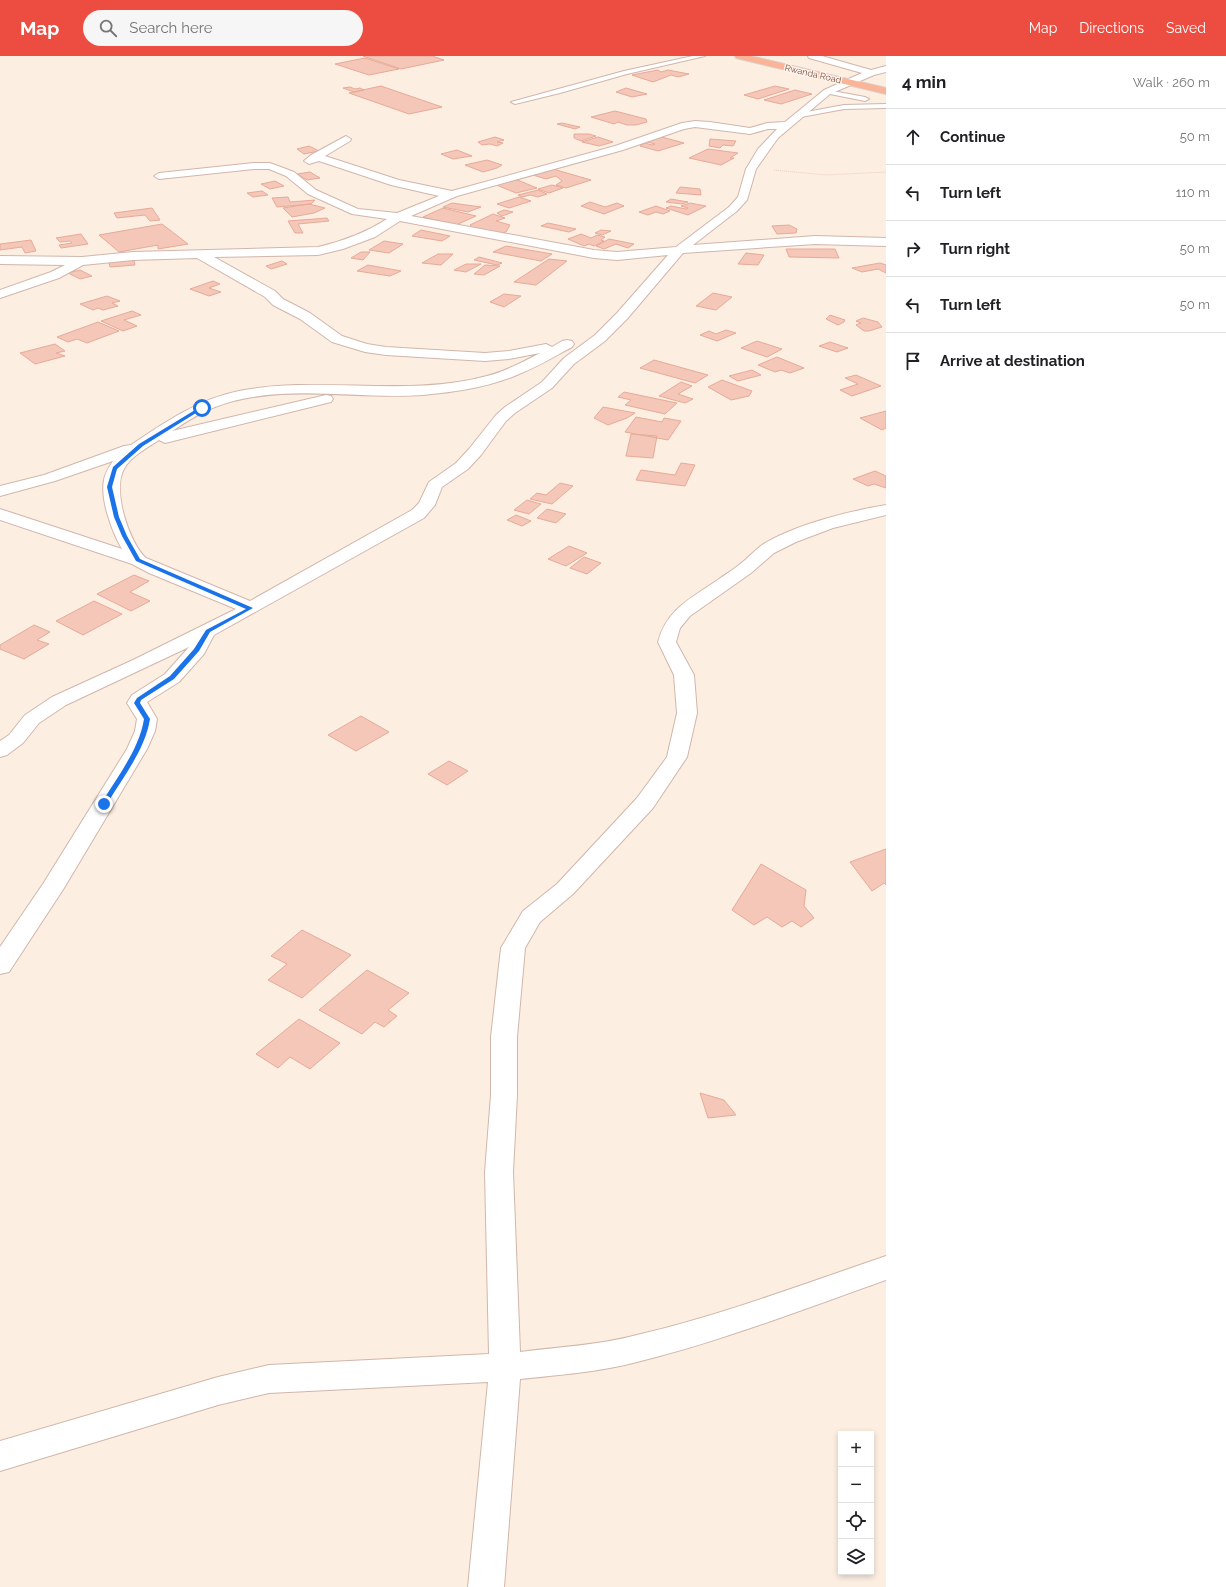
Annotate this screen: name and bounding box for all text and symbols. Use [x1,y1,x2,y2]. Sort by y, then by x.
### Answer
search box [83,10,363,46]
text: Map [20,17,59,39]
icon: search [97,17,119,39]
text: Search here [129,19,213,37]
text: Map [1029,20,1057,36]
text: Directions [1079,20,1144,36]
text: Saved [1166,20,1206,36]
street label: Rwanda Road [784,63,843,85]
text: 4 min [902,72,946,92]
text: Walk · 260 m [1133,75,1210,90]
icon: ahead [902,126,924,148]
text: Continue [940,128,1005,146]
text: 50 m [1180,129,1210,144]
icon: left [902,182,924,204]
text: Turn left [940,184,1001,202]
text: 110 m [1176,185,1210,200]
icon: right [902,238,924,260]
text: Turn right [940,240,1010,258]
text: 50 m [1180,241,1210,256]
icon: left [902,294,924,316]
text: Turn left [940,296,1001,314]
text: 50 m [1180,297,1210,312]
icon: arrive [902,350,924,372]
text: Arrive at destination [940,352,1085,370]
route start [193,399,211,417]
route end [95,795,113,813]
map controls [838,1431,874,1575]
button: + [838,1431,874,1467]
button: − [838,1467,874,1503]
button: locate [838,1503,874,1539]
button: layers [838,1539,874,1575]

